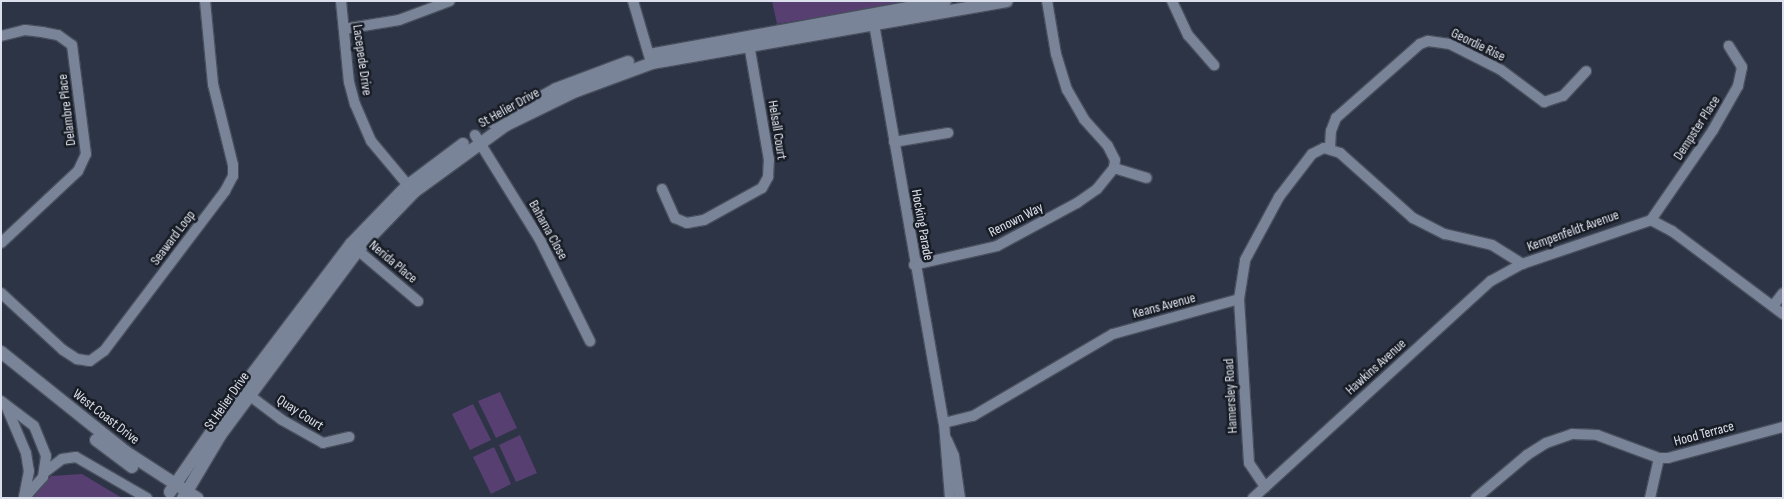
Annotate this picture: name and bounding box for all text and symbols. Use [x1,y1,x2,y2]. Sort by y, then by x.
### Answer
street label: Lacepede Drive [349,24,375,96]
street label: Geordie Rise [1448,25,1508,65]
street label: Delambre Place [54,73,80,147]
street label: St Helier Drive [476,84,542,132]
street label: Dempster Place [1670,93,1724,163]
street label: Helsall Court [764,99,790,161]
street label: Hocking Parade [907,188,937,262]
street label: Bahama Close [525,197,571,263]
street label: Renown Way [986,199,1046,241]
street label: Seaward Loop [147,207,199,269]
street label: Kempenfeldt Avenue [1525,207,1621,255]
street label: Nerida Place [365,237,421,287]
street label: Keans Avenue [1131,290,1197,322]
street label: Hawkins Avenue [1342,335,1410,399]
street label: Hamersley Road [1221,358,1241,434]
street label: St Helier Drive [201,369,253,433]
street label: West Coast Drive [69,386,143,448]
street label: Quay Court [273,392,327,434]
street label: Hood Terrace [1672,418,1736,450]

